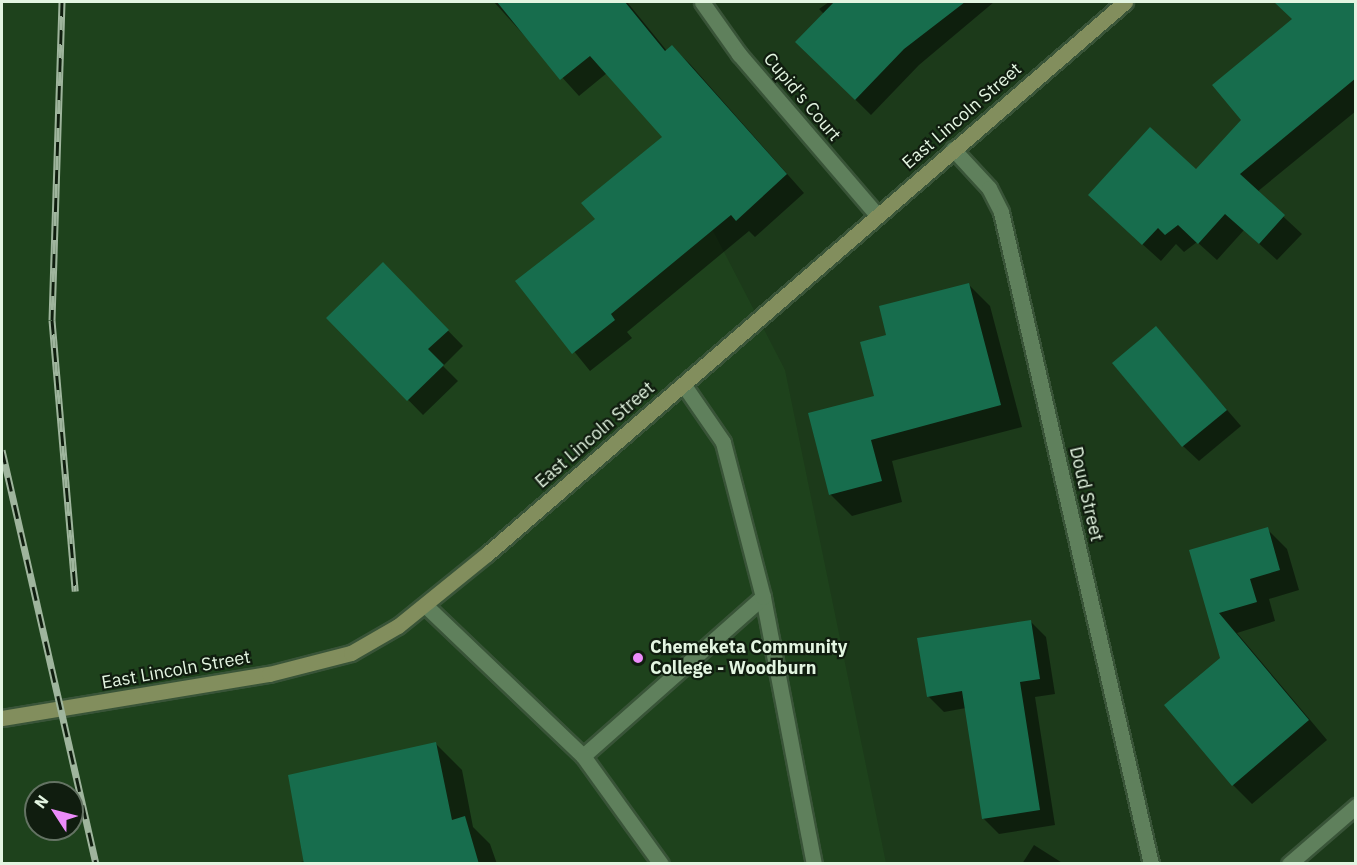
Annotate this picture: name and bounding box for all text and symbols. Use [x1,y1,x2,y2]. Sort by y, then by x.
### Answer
street label: Cupid's Court [759,48,845,146]
street label: East Lincoln Street [898,58,1026,174]
street label: East Lincoln Street [531,377,659,493]
street label: Doud Street [1065,445,1107,543]
place label: Chemeketa Community College - Woodburn [650,637,847,680]
street label: East Lincoln Street [100,646,252,694]
marker: Chemeketa Community College - Woodburn [631,651,645,665]
north arrow [24,781,84,841]
text: N [30,791,53,812]

